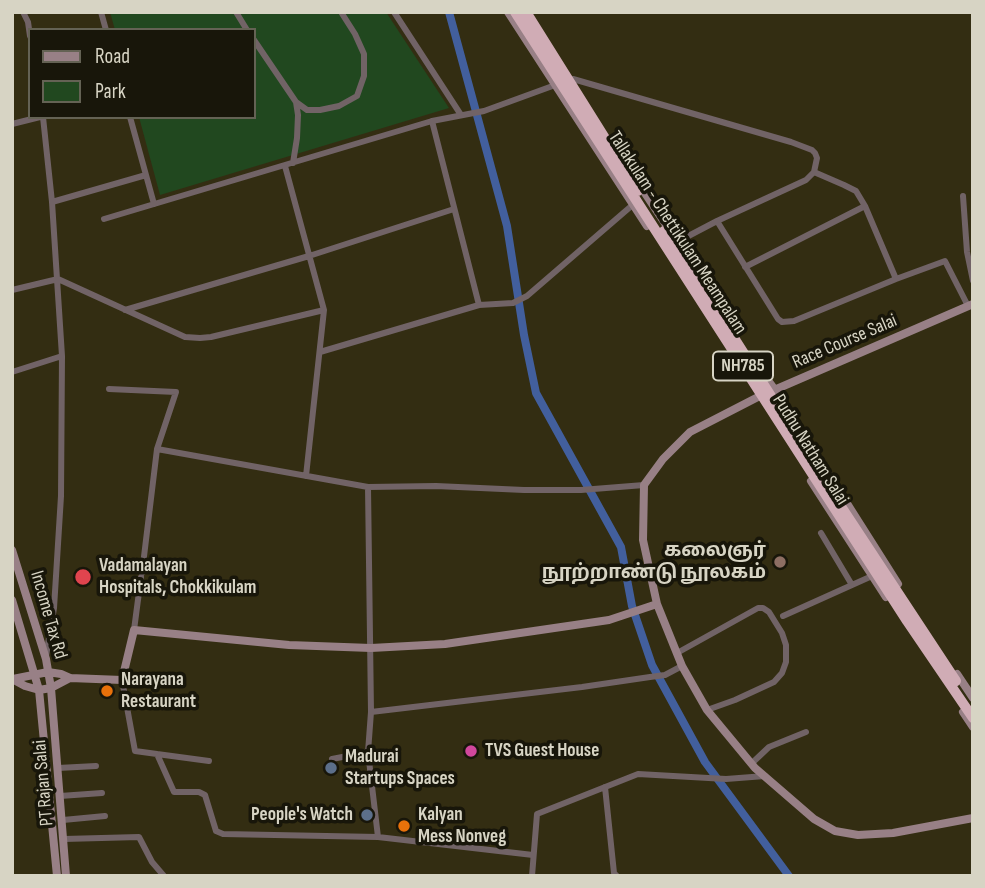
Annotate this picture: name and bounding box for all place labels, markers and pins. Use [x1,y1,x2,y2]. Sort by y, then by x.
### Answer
place label: கலைஞர் நூற்றாண்டு நூலகம் [542,540,766,584]
marker: கலைஞர் நூற்றாண்டு நூலகம் [772,554,788,570]
place label: Vadamalayan Hospitals, Chokkikulam [99,555,256,599]
marker: Vadamalayan Hospitals, Chokkikulam [73,567,93,587]
place label: Narayana Restaurant [121,669,196,713]
marker: Narayana Restaurant [99,683,115,699]
place label: TVS Guest House [485,740,599,762]
marker: TVS Guest House [463,743,479,759]
place label: Madurai Startups Spaces [345,746,455,790]
marker: Madurai Startups Spaces [323,760,339,776]
place label: People's Watch [251,804,353,826]
place label: Kalyan Mess Nonveg [418,804,506,848]
marker: People's Watch [359,807,375,823]
marker: Kalyan Mess Nonveg [396,818,412,834]

